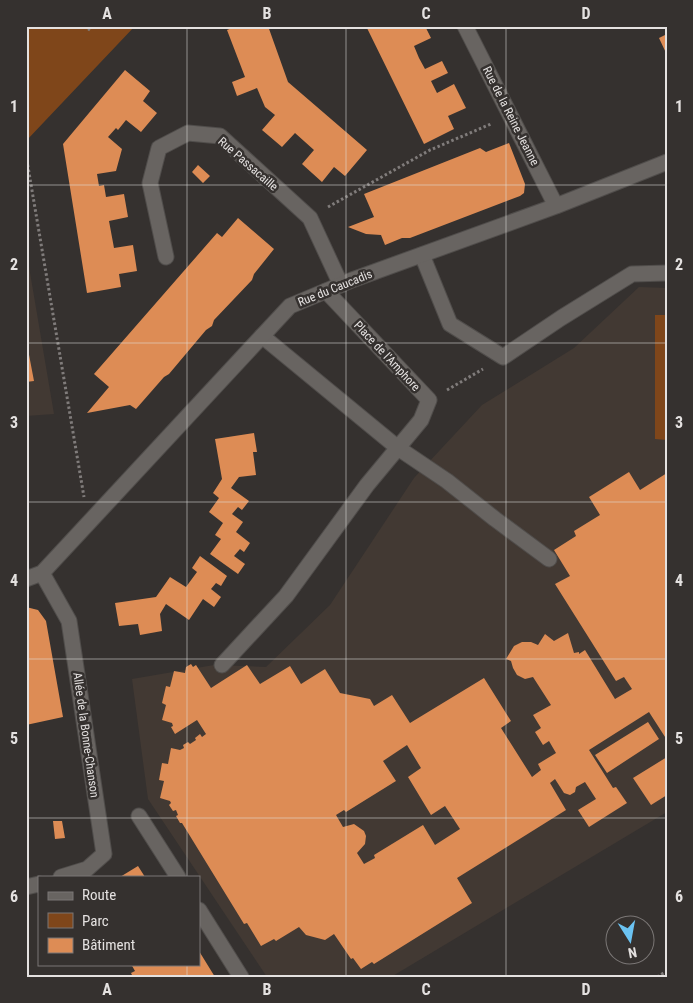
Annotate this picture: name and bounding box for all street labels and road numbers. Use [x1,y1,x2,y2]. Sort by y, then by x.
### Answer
street label: Rue de la Reine Jeanne [480,64,542,168]
street label: Rue Passacaille [215,134,281,194]
street label: Rue du Caucadis [296,267,374,309]
street label: Place de l'Amphore [351,318,423,394]
street label: Allée de la Bonne-Chanson [70,671,102,799]

